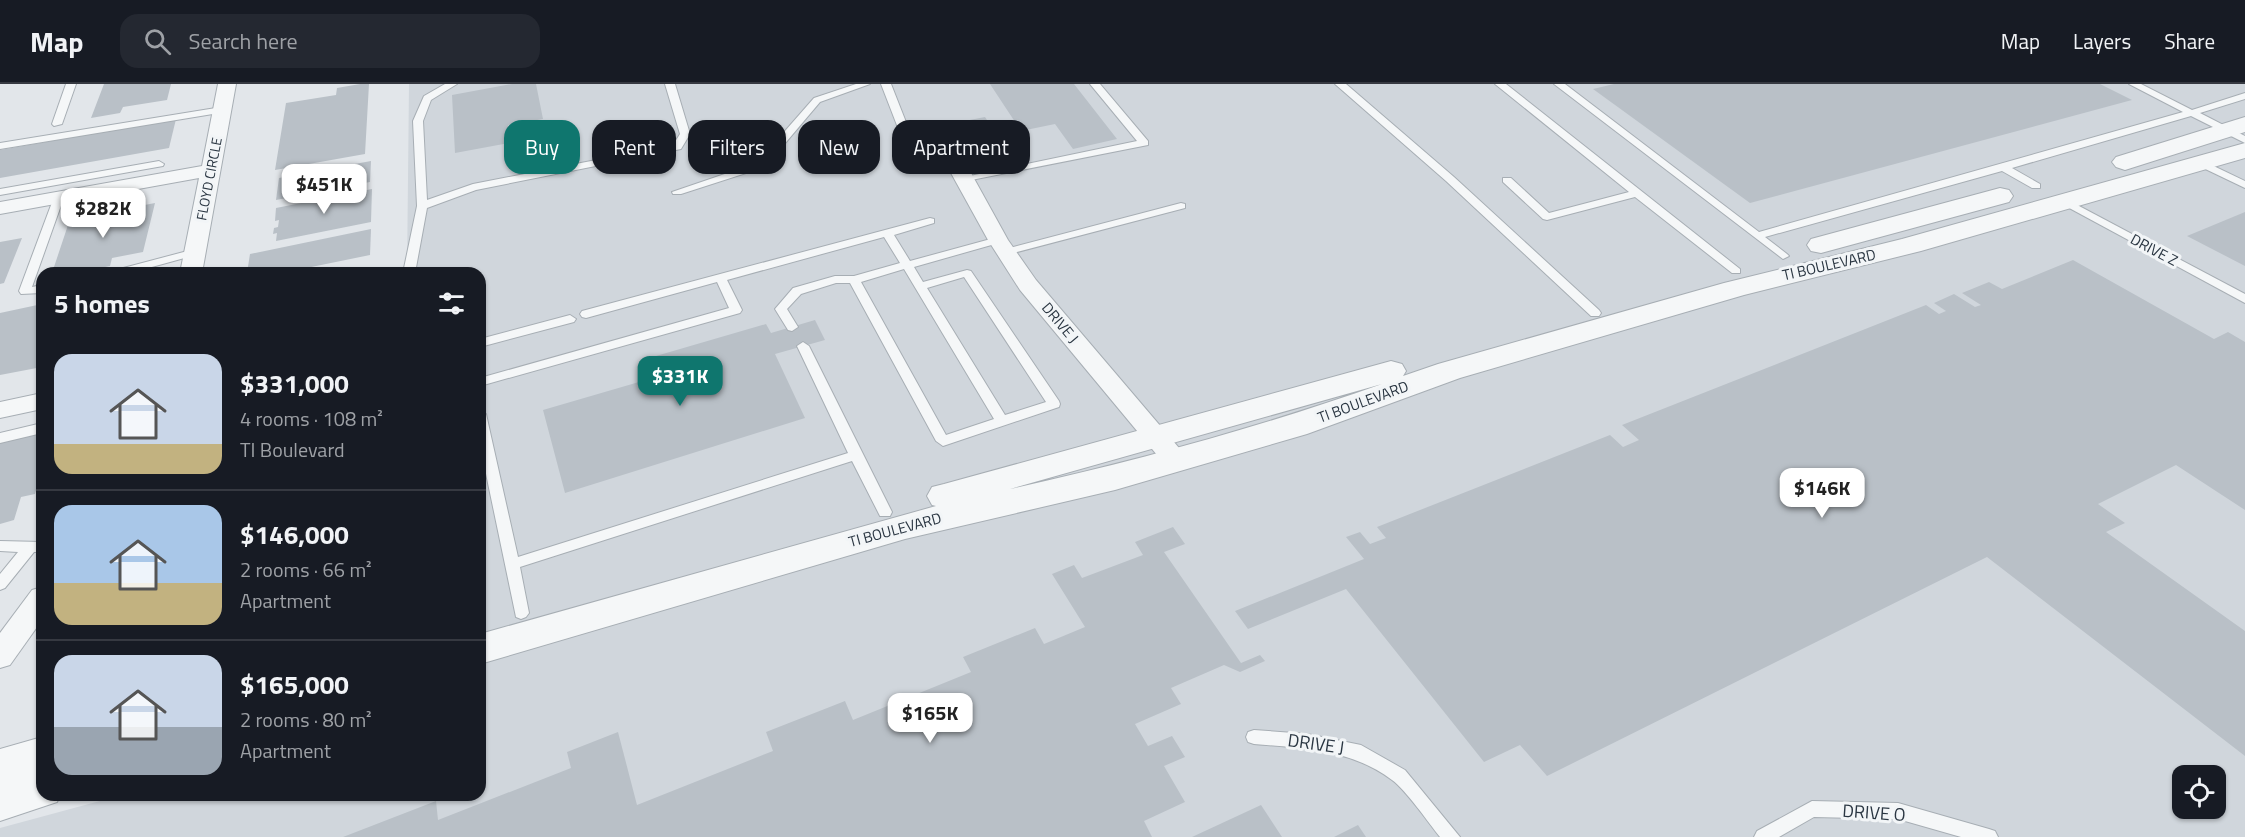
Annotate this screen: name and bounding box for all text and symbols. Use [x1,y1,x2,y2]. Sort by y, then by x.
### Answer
search box [120,14,540,68]
text: Map [30,20,84,63]
text: Search here [189,24,298,58]
icon: search [141,25,174,58]
text: Map [2001,25,2040,57]
text: Layers [2073,25,2131,57]
text: Share [2164,25,2215,57]
chip: Buy [504,120,580,174]
chip: Rent [592,120,676,174]
chip: Filters [688,120,786,174]
chip: New [798,120,880,174]
chip: Apartment [892,120,1030,174]
street label: FLOYD CIRCLE [190,135,227,222]
pin: $451K [282,164,366,215]
text: $451K [296,168,352,199]
pin: $282K [61,188,145,239]
text: $282K [75,192,131,223]
street label: DRIVE Z [2126,227,2182,272]
street label: TI BOULEVARD [1780,243,1878,286]
text: 5 homes [54,284,150,323]
icon: filters [435,287,468,320]
street label: DRIVE J [1036,297,1084,348]
pin: $331K [638,356,722,407]
text: $331K [652,360,708,391]
text: $331,000 [240,364,349,403]
street label: TI BOULEVARD [1314,374,1412,429]
icon: home [102,378,174,450]
text: 4 rooms · 108 m² [240,403,383,434]
text: TI Boulevard [240,434,345,465]
pin: $146K [1780,468,1864,519]
text: $146K [1794,472,1850,503]
street label: TI BOULEVARD [846,506,944,553]
text: $146,000 [240,515,349,554]
icon: home [102,529,174,601]
text: 2 rooms · 66 m² [240,554,372,585]
text: Apartment [240,585,331,616]
text: $165,000 [240,665,349,704]
icon: home [102,679,174,751]
pin: $165K [888,693,972,744]
text: $165K [902,697,958,728]
text: 2 rooms · 80 m² [240,704,372,735]
street label: DRIVE J [1286,726,1346,761]
text: Apartment [240,735,331,766]
map controls [2172,765,2226,819]
button: locate [2172,765,2226,819]
street label: DRIVE O [1841,797,1907,828]

